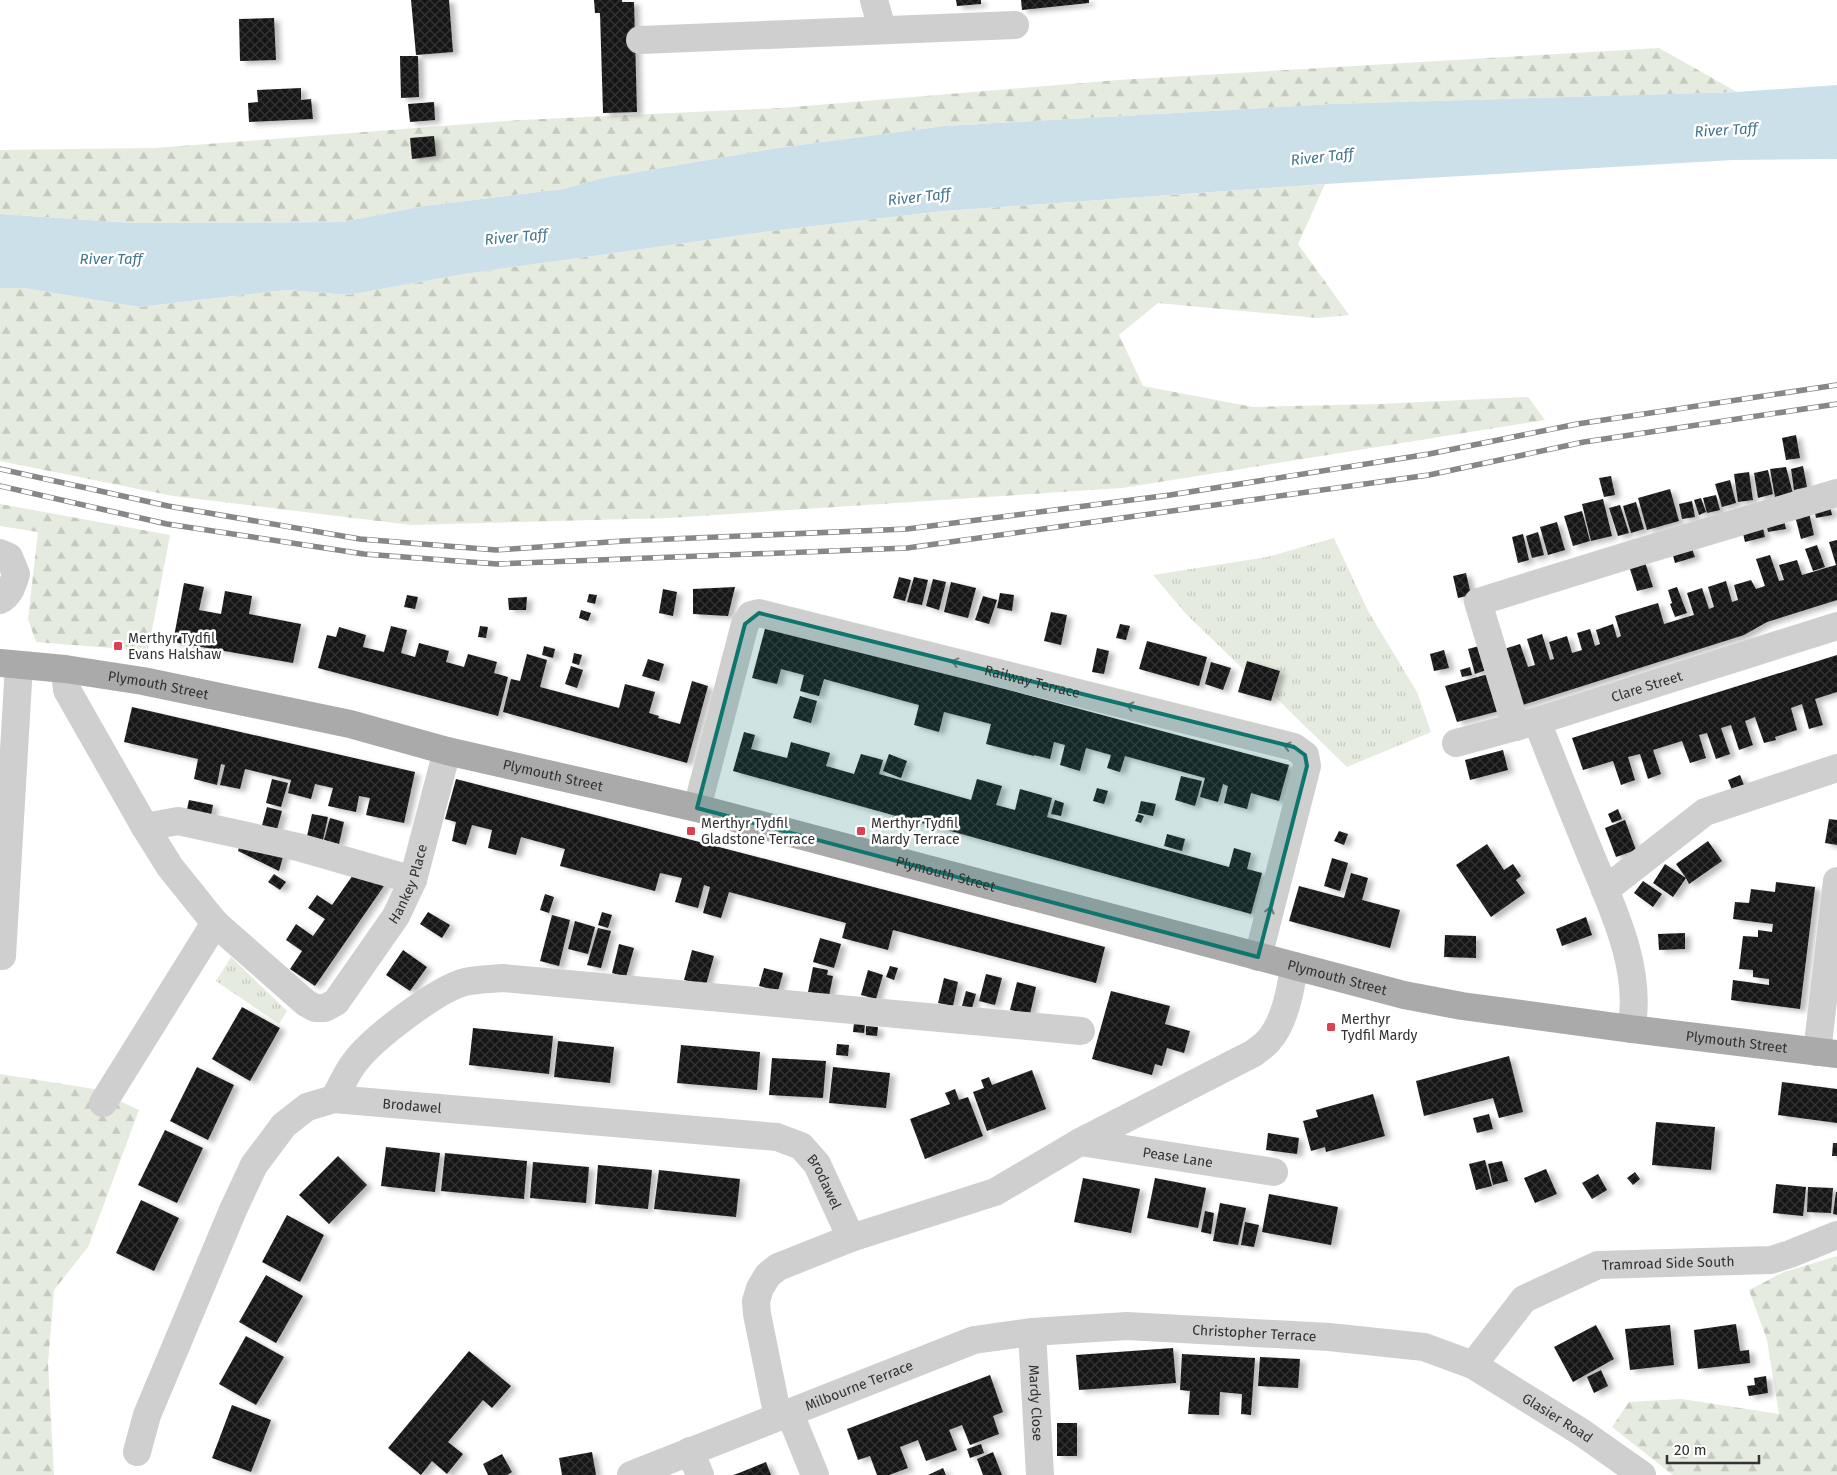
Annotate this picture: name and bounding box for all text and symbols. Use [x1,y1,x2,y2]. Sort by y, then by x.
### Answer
water label: River Taff [1694,119,1760,141]
water label: River Taff [1290,145,1356,169]
water label: River Taff [887,185,953,209]
water label: River Taff [484,225,550,249]
water label: River Taff [79,250,145,268]
place label: Merthyr Tydfil Evans Halshaw [128,630,221,663]
marker: Merthyr Tydfil Evans Halshaw [112,640,124,652]
one-way arrow [951,657,960,668]
street label: Railway Terrace [983,662,1082,702]
street label: Clare Street [1609,667,1685,706]
street label: Plymouth Street [107,668,211,704]
one-way arrow [1125,701,1134,712]
one-way arrow [1284,741,1292,751]
street label: Plymouth Street [501,756,606,796]
place label: Merthyr Tydfil Gladstone Terrace [701,815,815,848]
place label: Merthyr Tydfil Mardy Terrace [871,815,960,848]
marker: Merthyr Tydfil Gladstone Terrace [685,825,697,837]
marker: Merthyr Tydfil Mardy Terrace [855,825,867,837]
street label: Hankey Place [385,842,431,928]
street label: Plymouth Street [894,853,998,896]
one-way arrow [1264,905,1275,914]
street label: Plymouth Street [1286,957,1390,999]
place label: Merthyr Tydfil Mardy [1341,1011,1418,1044]
marker: Merthyr Tydfil Mardy [1325,1021,1337,1033]
street label: Plymouth Street [1685,1028,1789,1057]
street label: Brodawel [382,1095,442,1117]
street label: Pease Lane [1141,1144,1214,1171]
street label: Brodawel [803,1151,845,1212]
street label: Tramroad Side South [1602,1253,1735,1274]
street label: Christopher Terrace [1192,1322,1317,1345]
street label: Milbourne Terrace [803,1357,916,1415]
street label: Mardy Close [1025,1364,1046,1442]
street label: Glasier Road [1519,1390,1596,1447]
scale bar [1667,1432,1760,1464]
text: 20 m [1674,1441,1707,1459]

